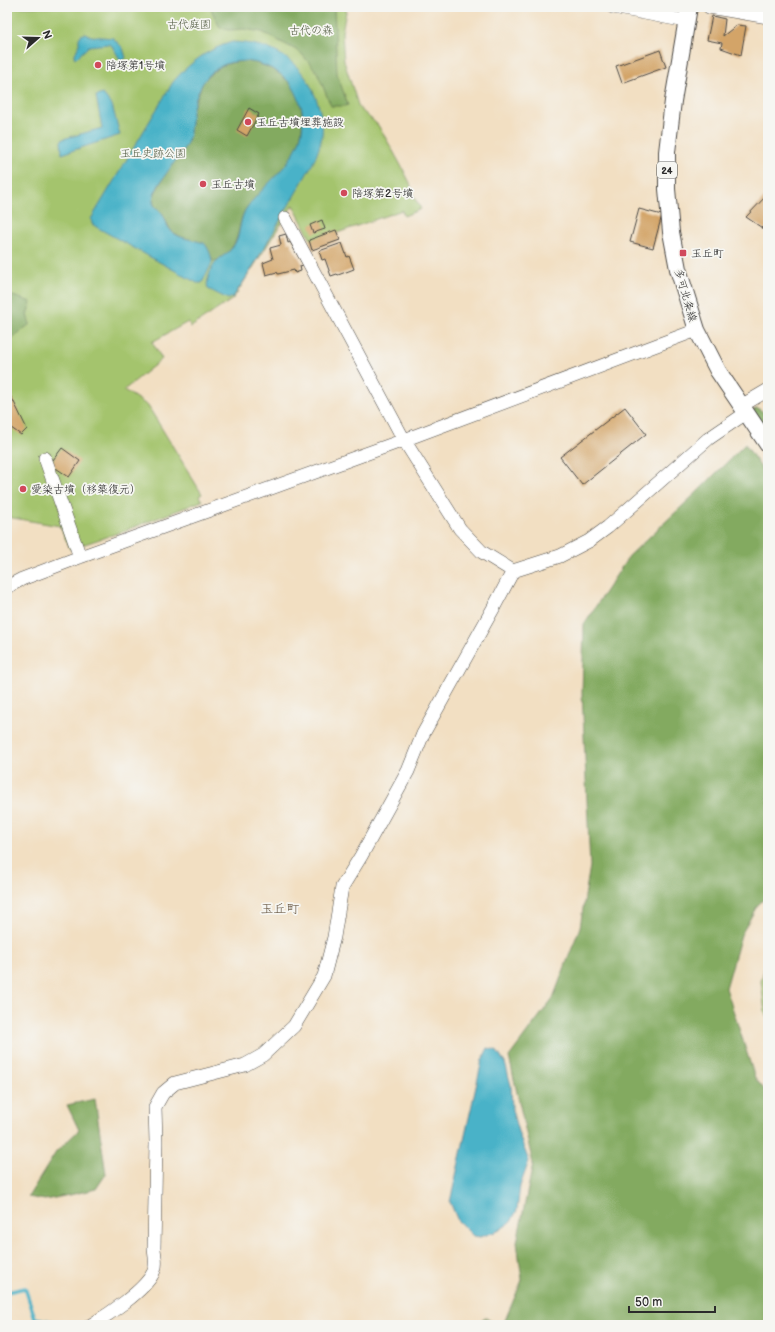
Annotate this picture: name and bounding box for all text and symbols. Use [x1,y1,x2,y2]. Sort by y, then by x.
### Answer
north arrow [18,18,58,58]
park label: 古代庭園 [167,18,211,31]
park label: 古代の森 [289,24,333,37]
text: N [39,29,54,41]
place label: 陪塚第1号墳 [106,59,165,72]
marker: 陪塚第1号墳 [93,60,103,70]
place label: 玉丘古墳埋葬施設 [256,116,344,129]
marker: 玉丘古墳埋葬施設 [243,117,253,127]
park label: 玉丘史跡公園 [120,147,186,160]
road number: 24 [657,162,677,178]
place label: 玉丘古墳 [211,178,255,191]
marker: 玉丘古墳 [198,179,208,189]
place label: 陪塚第2号墳 [352,187,414,200]
marker: 陪塚第2号墳 [339,188,349,198]
place label: 玉丘町 [691,247,724,260]
marker: 玉丘町 [678,248,688,258]
street label: 多可北条線 [672,267,699,323]
place label: 愛染古墳（移築復元） [31,483,141,496]
marker: 愛染古墳（移築復元） [18,484,28,494]
district label: 玉丘町 [260,901,300,917]
scale bar [629,1288,715,1314]
text: 50 m [635,1295,662,1310]

